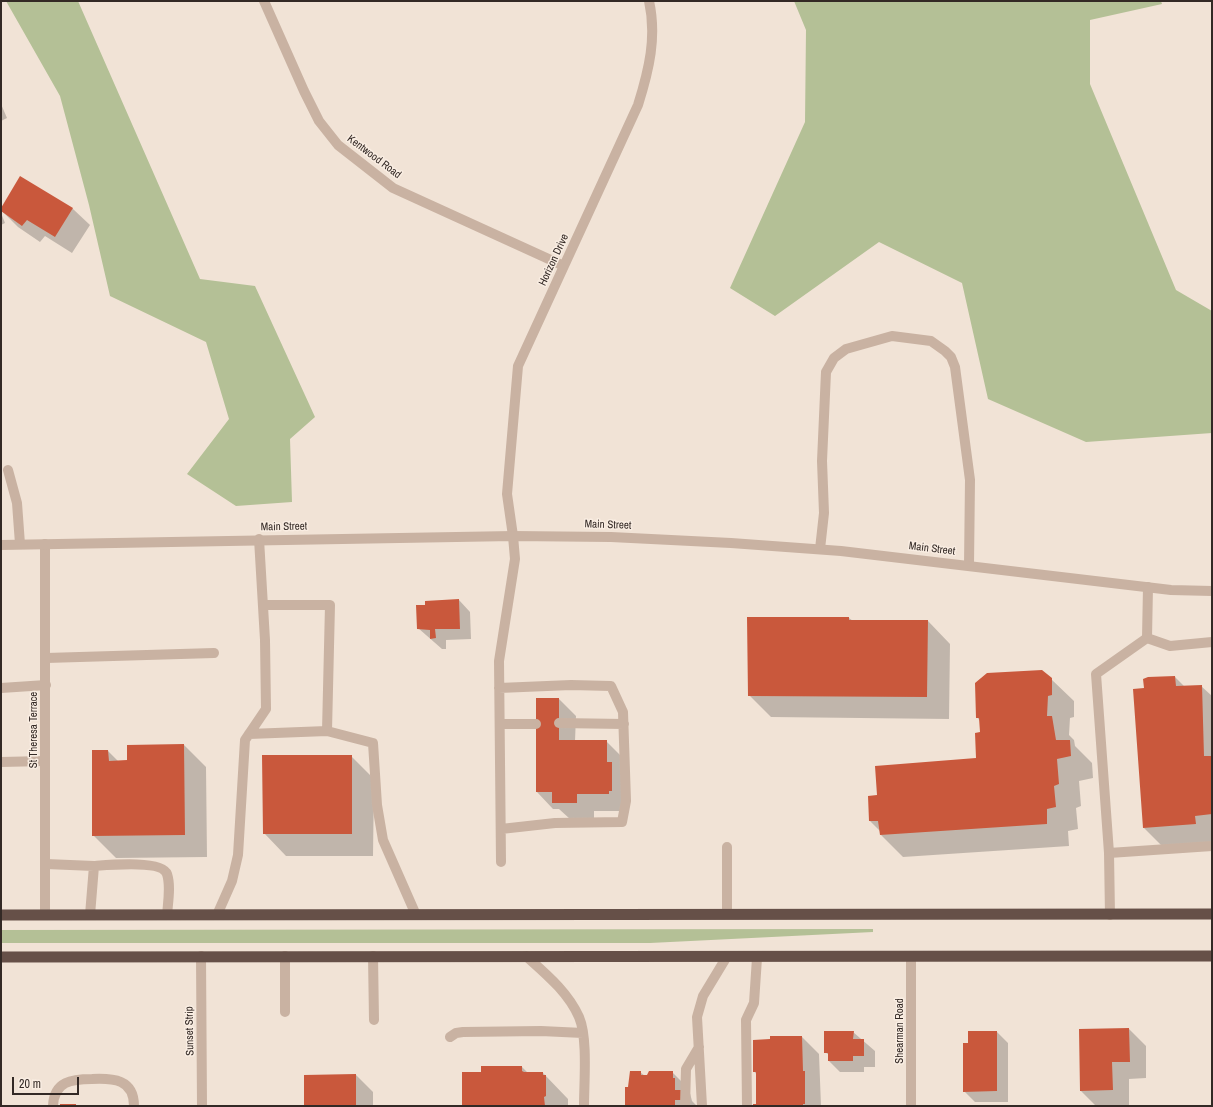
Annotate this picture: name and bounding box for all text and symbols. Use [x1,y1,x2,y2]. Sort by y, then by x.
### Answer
street label: Kentwood Road [344,132,404,182]
street label: Horizon Drive [536,232,572,288]
street label: Main Street [584,518,632,532]
street label: Main Street [261,520,307,534]
street label: Main Street [908,540,956,558]
street label: St Theresa Terrace [27,692,41,768]
street label: Shearman Road [893,998,907,1064]
street label: Sunset Strip [183,1006,197,1056]
scale bar [14,1069,81,1095]
text: 20 m [19,1076,41,1092]

